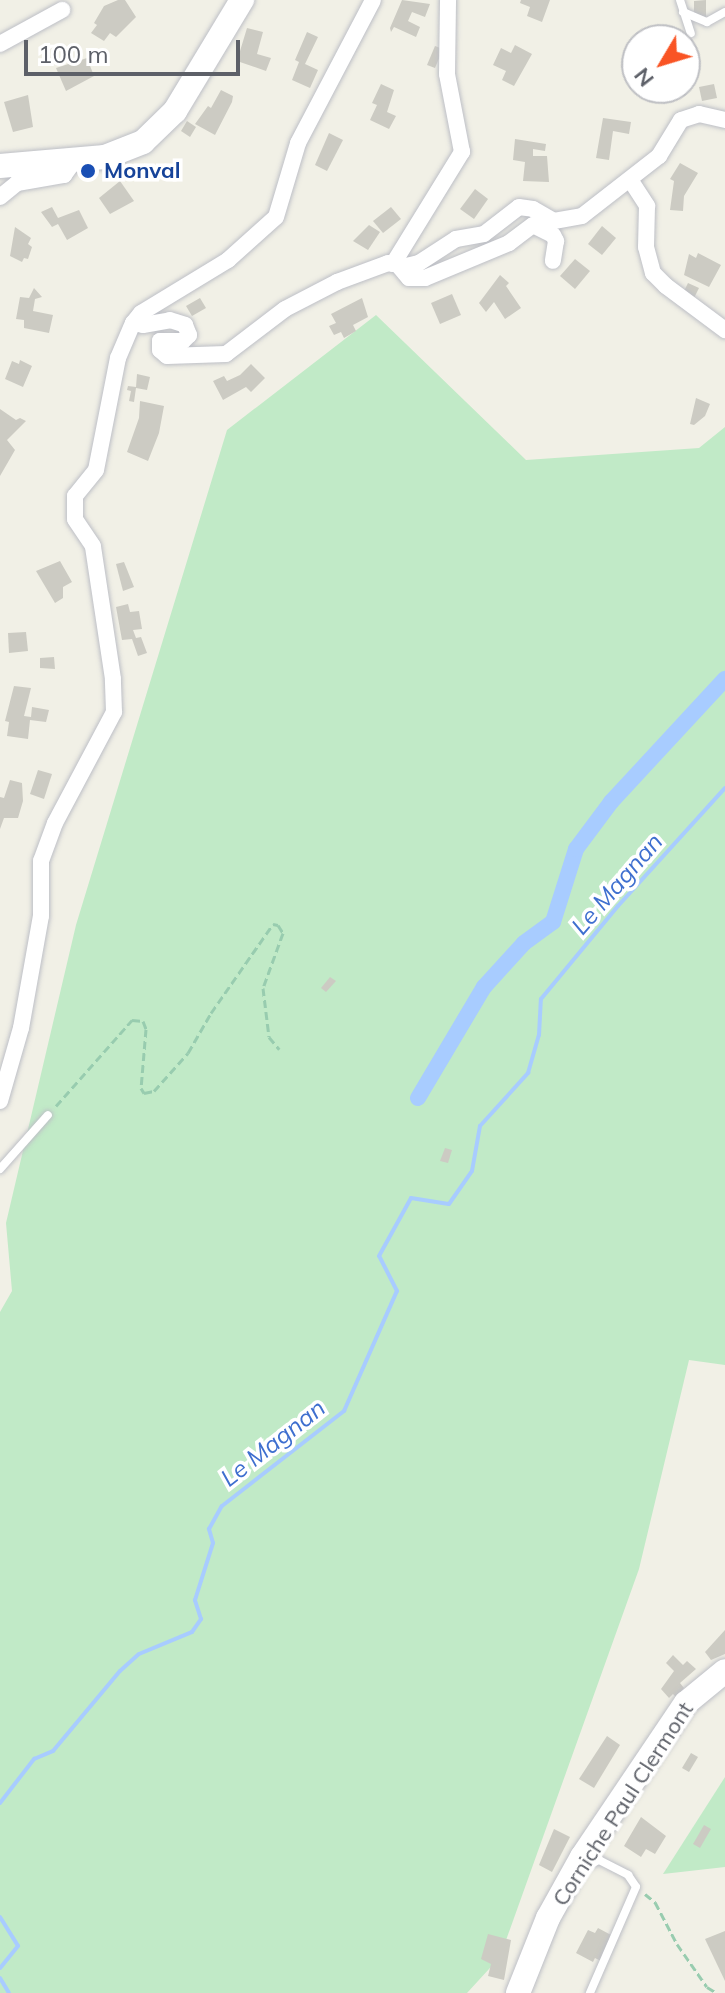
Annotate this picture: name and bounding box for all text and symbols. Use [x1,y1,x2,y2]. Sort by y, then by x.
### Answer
scale bar [28,24,244,74]
north arrow [621,24,701,104]
text: 100 m [38,39,109,69]
text: N [628,62,660,93]
place label: Monval [104,158,180,184]
marker: Monval [79,162,97,180]
water label: Le Magnan [565,828,669,940]
water label: Le Magnan [215,1393,331,1493]
street label: Corniche Paul Clermont [547,1697,699,1911]

